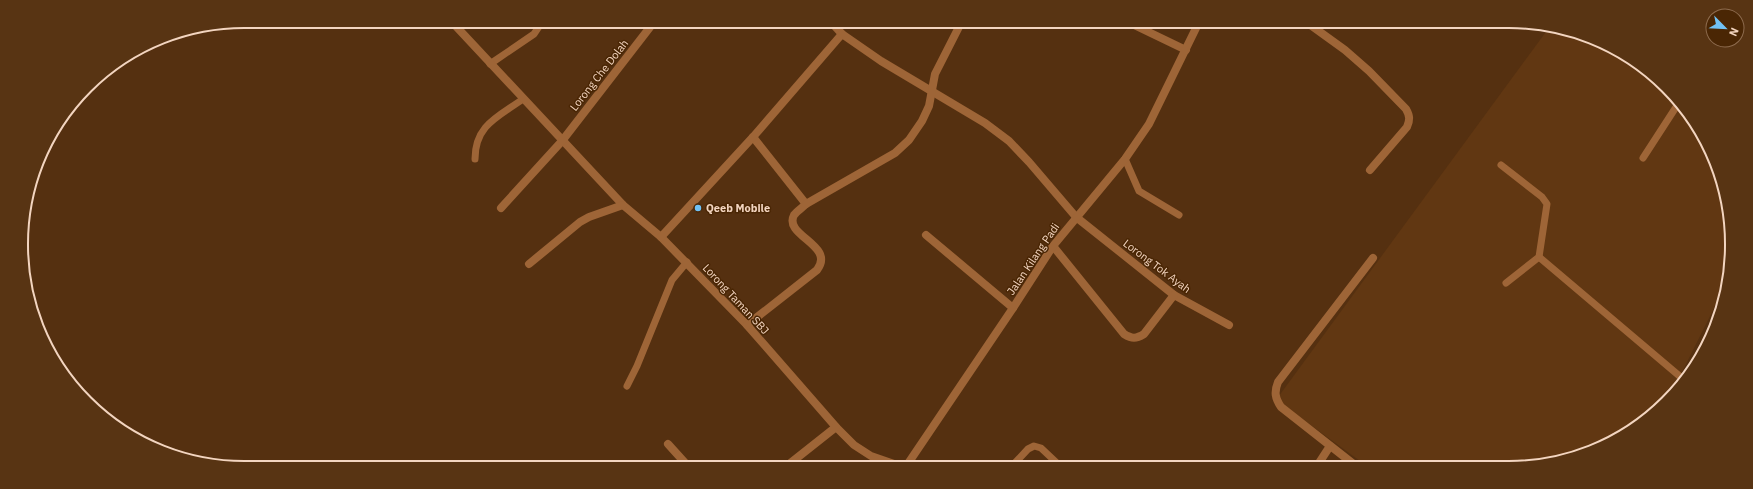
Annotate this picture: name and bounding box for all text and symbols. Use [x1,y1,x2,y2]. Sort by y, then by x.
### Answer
north arrow [1705,8,1745,48]
text: N [1726,26,1742,39]
street label: Lorong Che Dolah [567,37,631,113]
place label: Qeeb Mobile [706,201,770,215]
marker: Qeeb Mobile [693,203,703,213]
street label: Jalan Kilang Padi [1004,220,1062,298]
street label: Lorong Tok Ayah [1121,236,1193,296]
street label: Lorong Taman SBJ [700,261,772,337]

